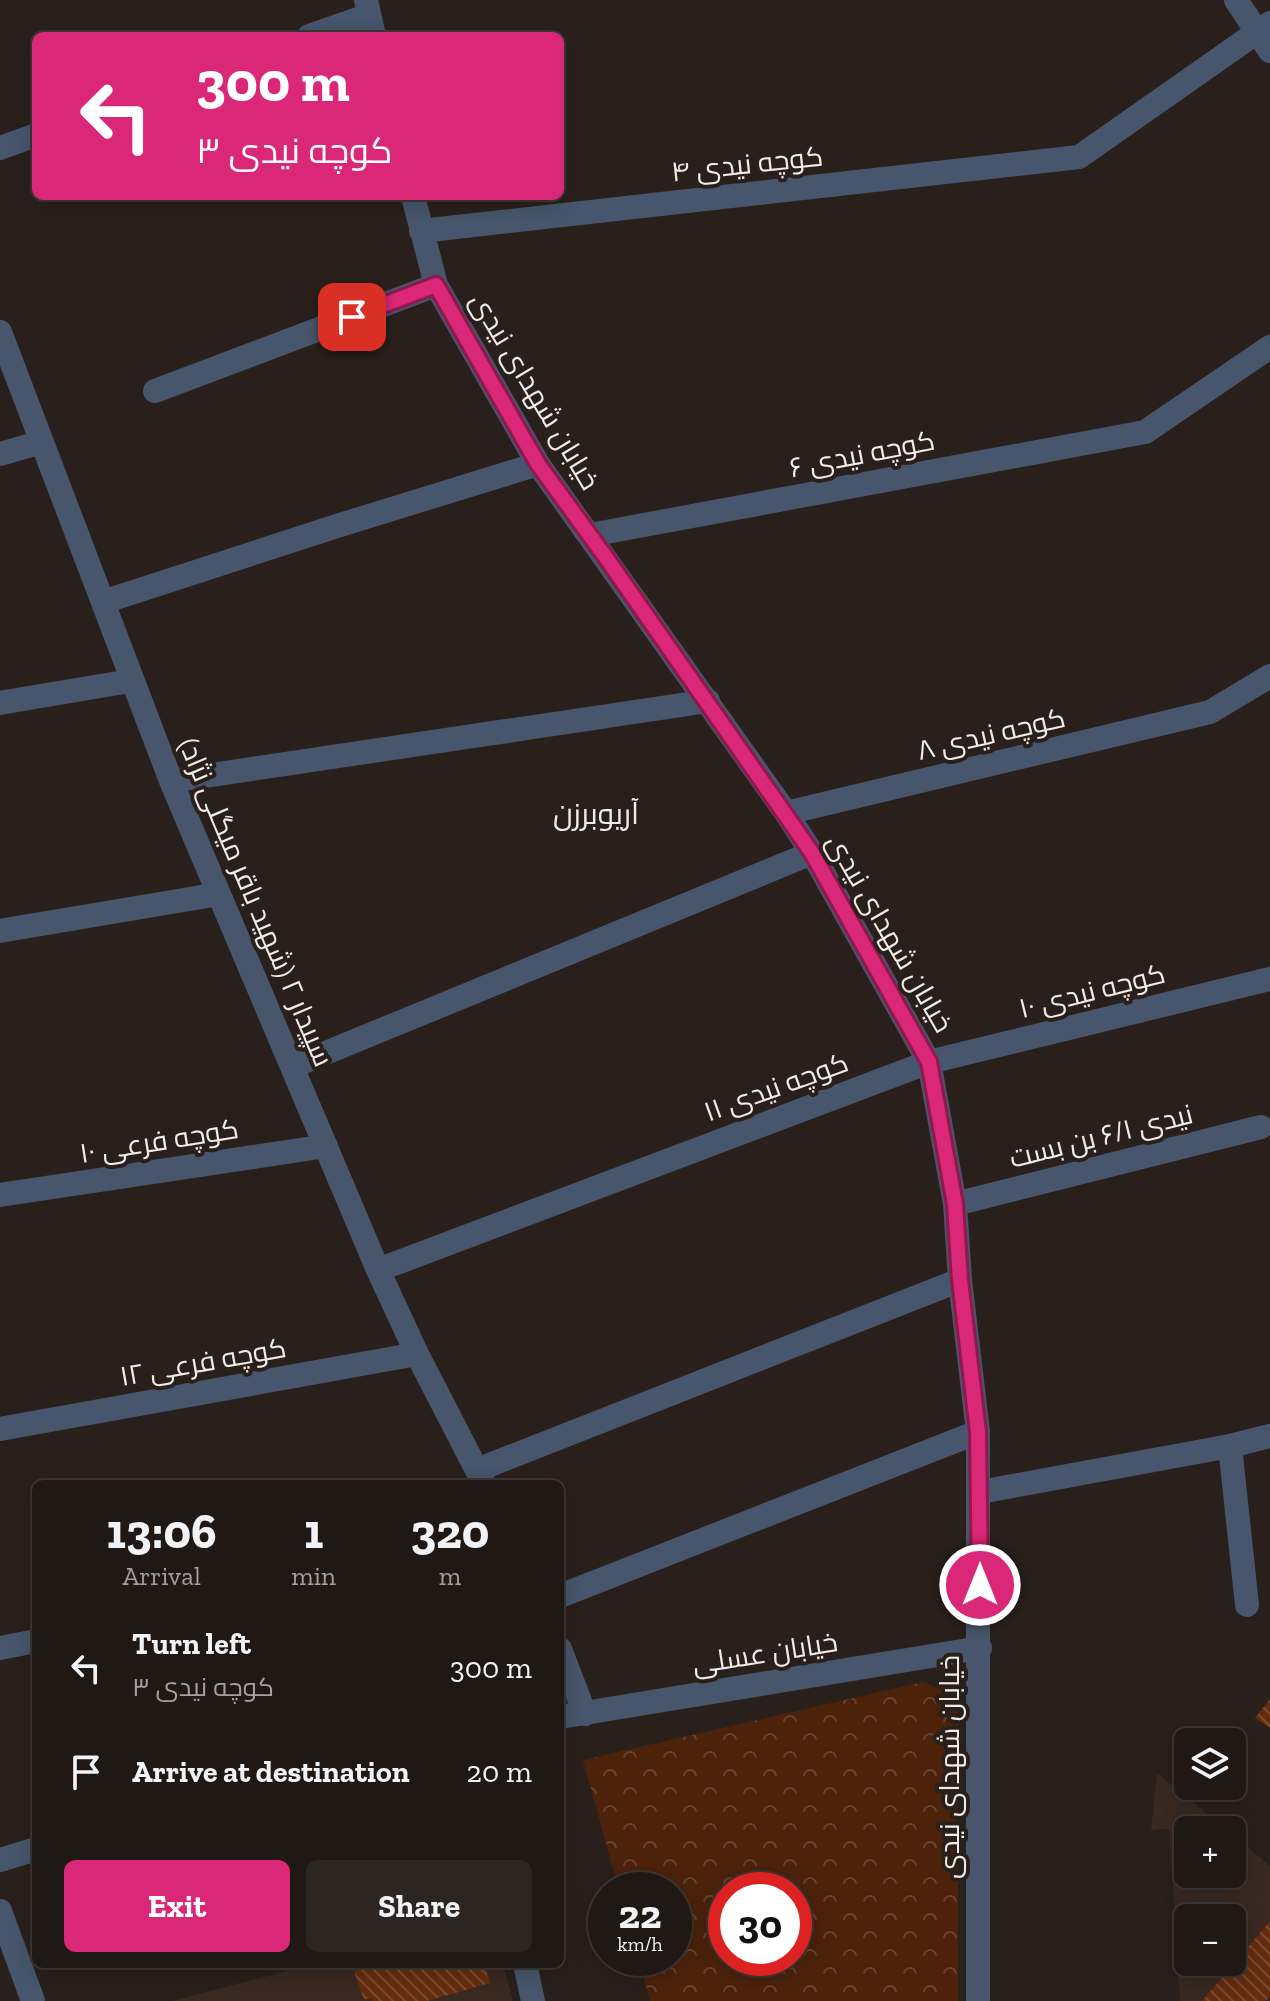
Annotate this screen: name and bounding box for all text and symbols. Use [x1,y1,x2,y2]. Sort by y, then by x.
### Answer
text: 300 m [196,48,350,115]
icon: left [64,64,168,168]
text: کوچه نیدی ۳ [196,129,393,172]
street label: کوچه نیدی ۴ [669,140,825,190]
pin [318,283,386,351]
street label: خیابان شهدای نیدی [463,286,607,496]
icon: arrive [330,295,374,339]
street label: کوچه نیدی ۶ [787,424,938,486]
street label: کوچه نیدی ۸ [914,701,1069,769]
street label: سپیدار ۲ (شهید باقر میگلی نژاد) [171,733,340,1072]
district label: آریو‌برزن [553,796,639,832]
street label: خیابان شهدای نیدی [820,828,960,1038]
street label: کوچه نیدی ۱۰ [1015,957,1169,1027]
street label: کوچه نیدی ۱۱ [699,1046,853,1130]
street label: نیدی ۶/۱ بن بست [1006,1097,1196,1175]
street label: کوچه فرعی ۱۰ [77,1112,241,1172]
street label: کوچه فرعی ۱۲ [117,1331,289,1395]
text: 13:06 [107,1503,217,1560]
text: 1 [304,1503,323,1560]
text: 320 [410,1503,489,1560]
position arrow [938,1543,1022,1627]
text: Arrival [122,1560,201,1592]
text: min [291,1560,336,1592]
text: m [439,1560,461,1592]
street label: خیابان عسلی [690,1625,840,1681]
text: Turn left [132,1626,251,1662]
icon: left [64,1646,108,1690]
text: 300 m [450,1650,532,1686]
street label: خیابان شهدای نیدی [933,1655,966,1879]
text: کوچه نیدی ۳ [132,1671,274,1703]
map controls [1174,1728,1246,1976]
button: layers [1174,1728,1246,1800]
icon: arrive [64,1750,108,1794]
text: Arrive at destination [132,1754,409,1790]
text: 20 m [467,1754,532,1790]
button: + [1174,1816,1246,1888]
button: Exit [64,1860,290,1952]
button: Share [306,1860,532,1952]
speed limit sign: 30 [708,1872,812,1976]
text: 22 [619,1890,661,1938]
button: − [1174,1904,1246,1976]
text: km/h [617,1932,663,1956]

